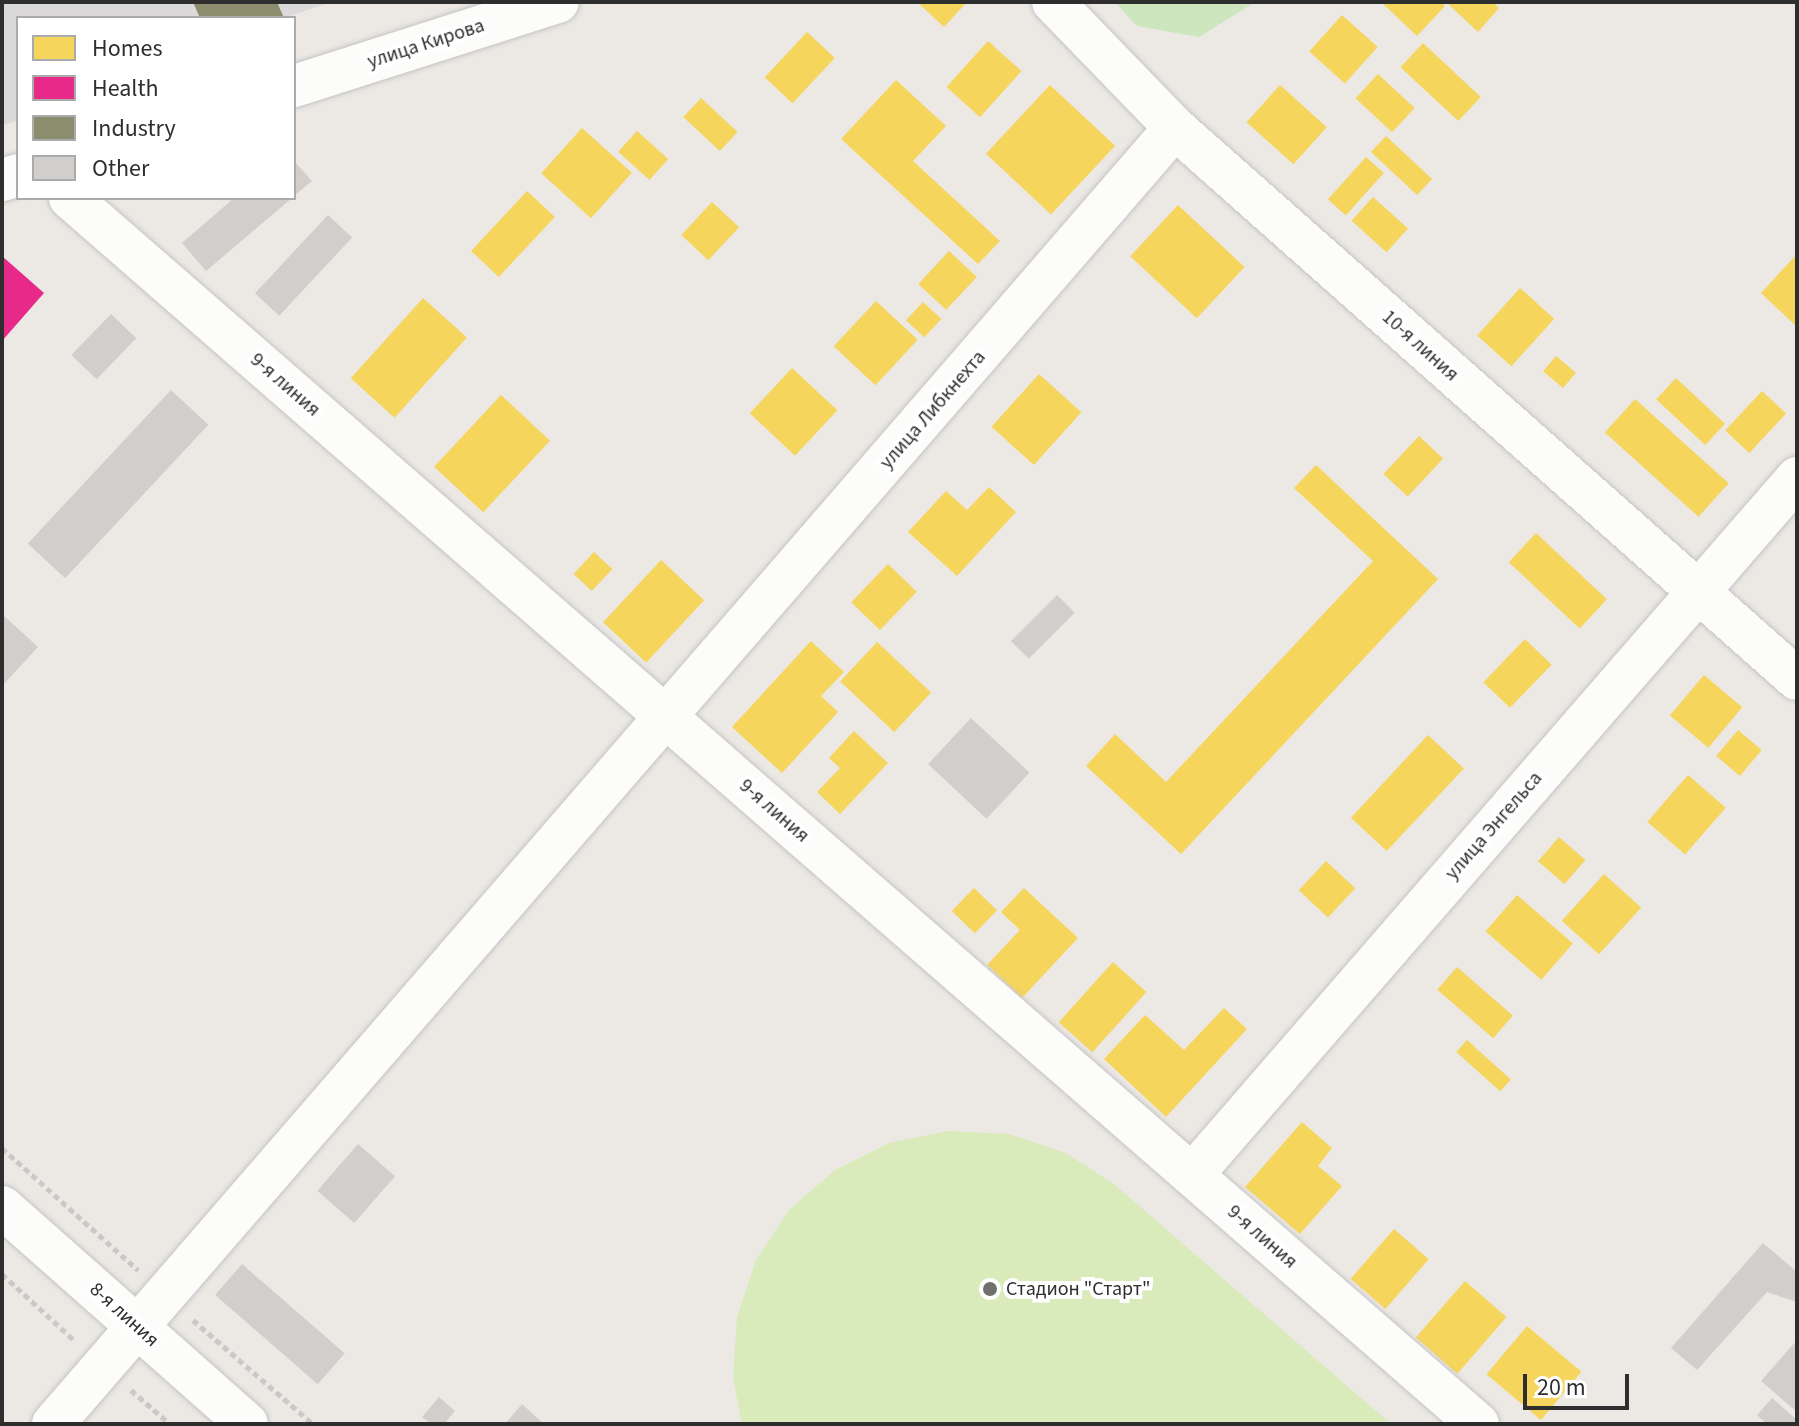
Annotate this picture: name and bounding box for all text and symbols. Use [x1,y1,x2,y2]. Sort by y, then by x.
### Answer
street label: улица Кирова [365,14,487,74]
legend [16,16,296,200]
text: Homes [92,31,163,66]
text: Health [92,71,159,106]
text: Industry [92,111,176,146]
text: Other [92,151,149,186]
street label: 10-я линия [1377,305,1463,387]
street label: улица Либкнехта [875,346,991,474]
street label: 9-я линия [245,348,325,422]
street label: улица Энгельса [1440,767,1548,885]
street label: 9-я линия [734,774,814,848]
street label: 9-я линия [1222,1200,1302,1274]
place label: Стадион "Старт" [1006,1277,1150,1301]
street label: 8-я линия [84,1278,164,1352]
marker: Стадион "Старт" [981,1280,999,1298]
scale bar [1527,1358,1633,1408]
text: 20 m [1537,1370,1586,1405]

